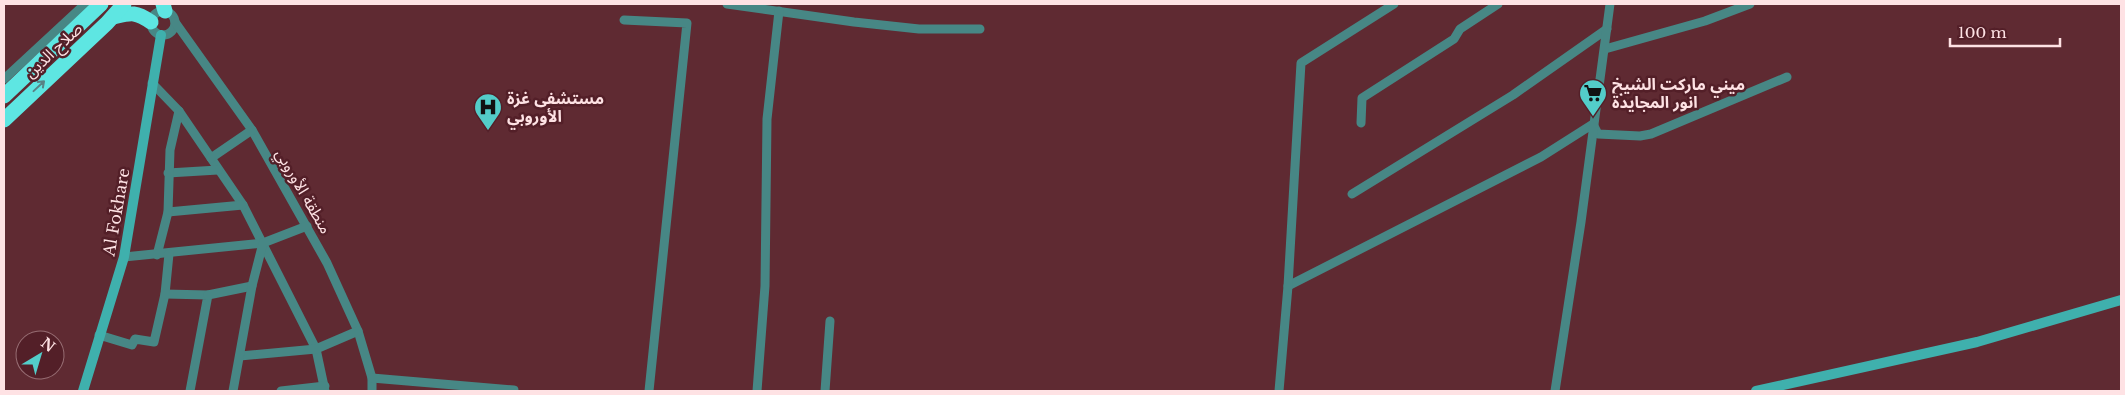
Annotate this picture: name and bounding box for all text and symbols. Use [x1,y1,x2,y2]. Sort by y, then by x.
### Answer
scale bar [1950,15,2060,47]
street label: صلاح الدين [20,18,88,84]
text: 100 m [1958,23,2007,42]
place label: ميني ماركت الشيخ انور المجايدة [1612,74,1745,112]
supermarket icon: ميني ماركت الشيخ انور المجايدة [1578,78,1608,117]
one-way arrow [33,80,46,92]
place label: مستشفى غزة الأوروبي [507,88,604,130]
hospital icon: مستشفى غزة الأوروبي [473,92,503,131]
street label: منطقة الأوروبي [269,145,336,238]
street label: Al Fokhare [98,166,134,259]
north arrow [15,330,65,380]
text: N [37,334,59,356]

